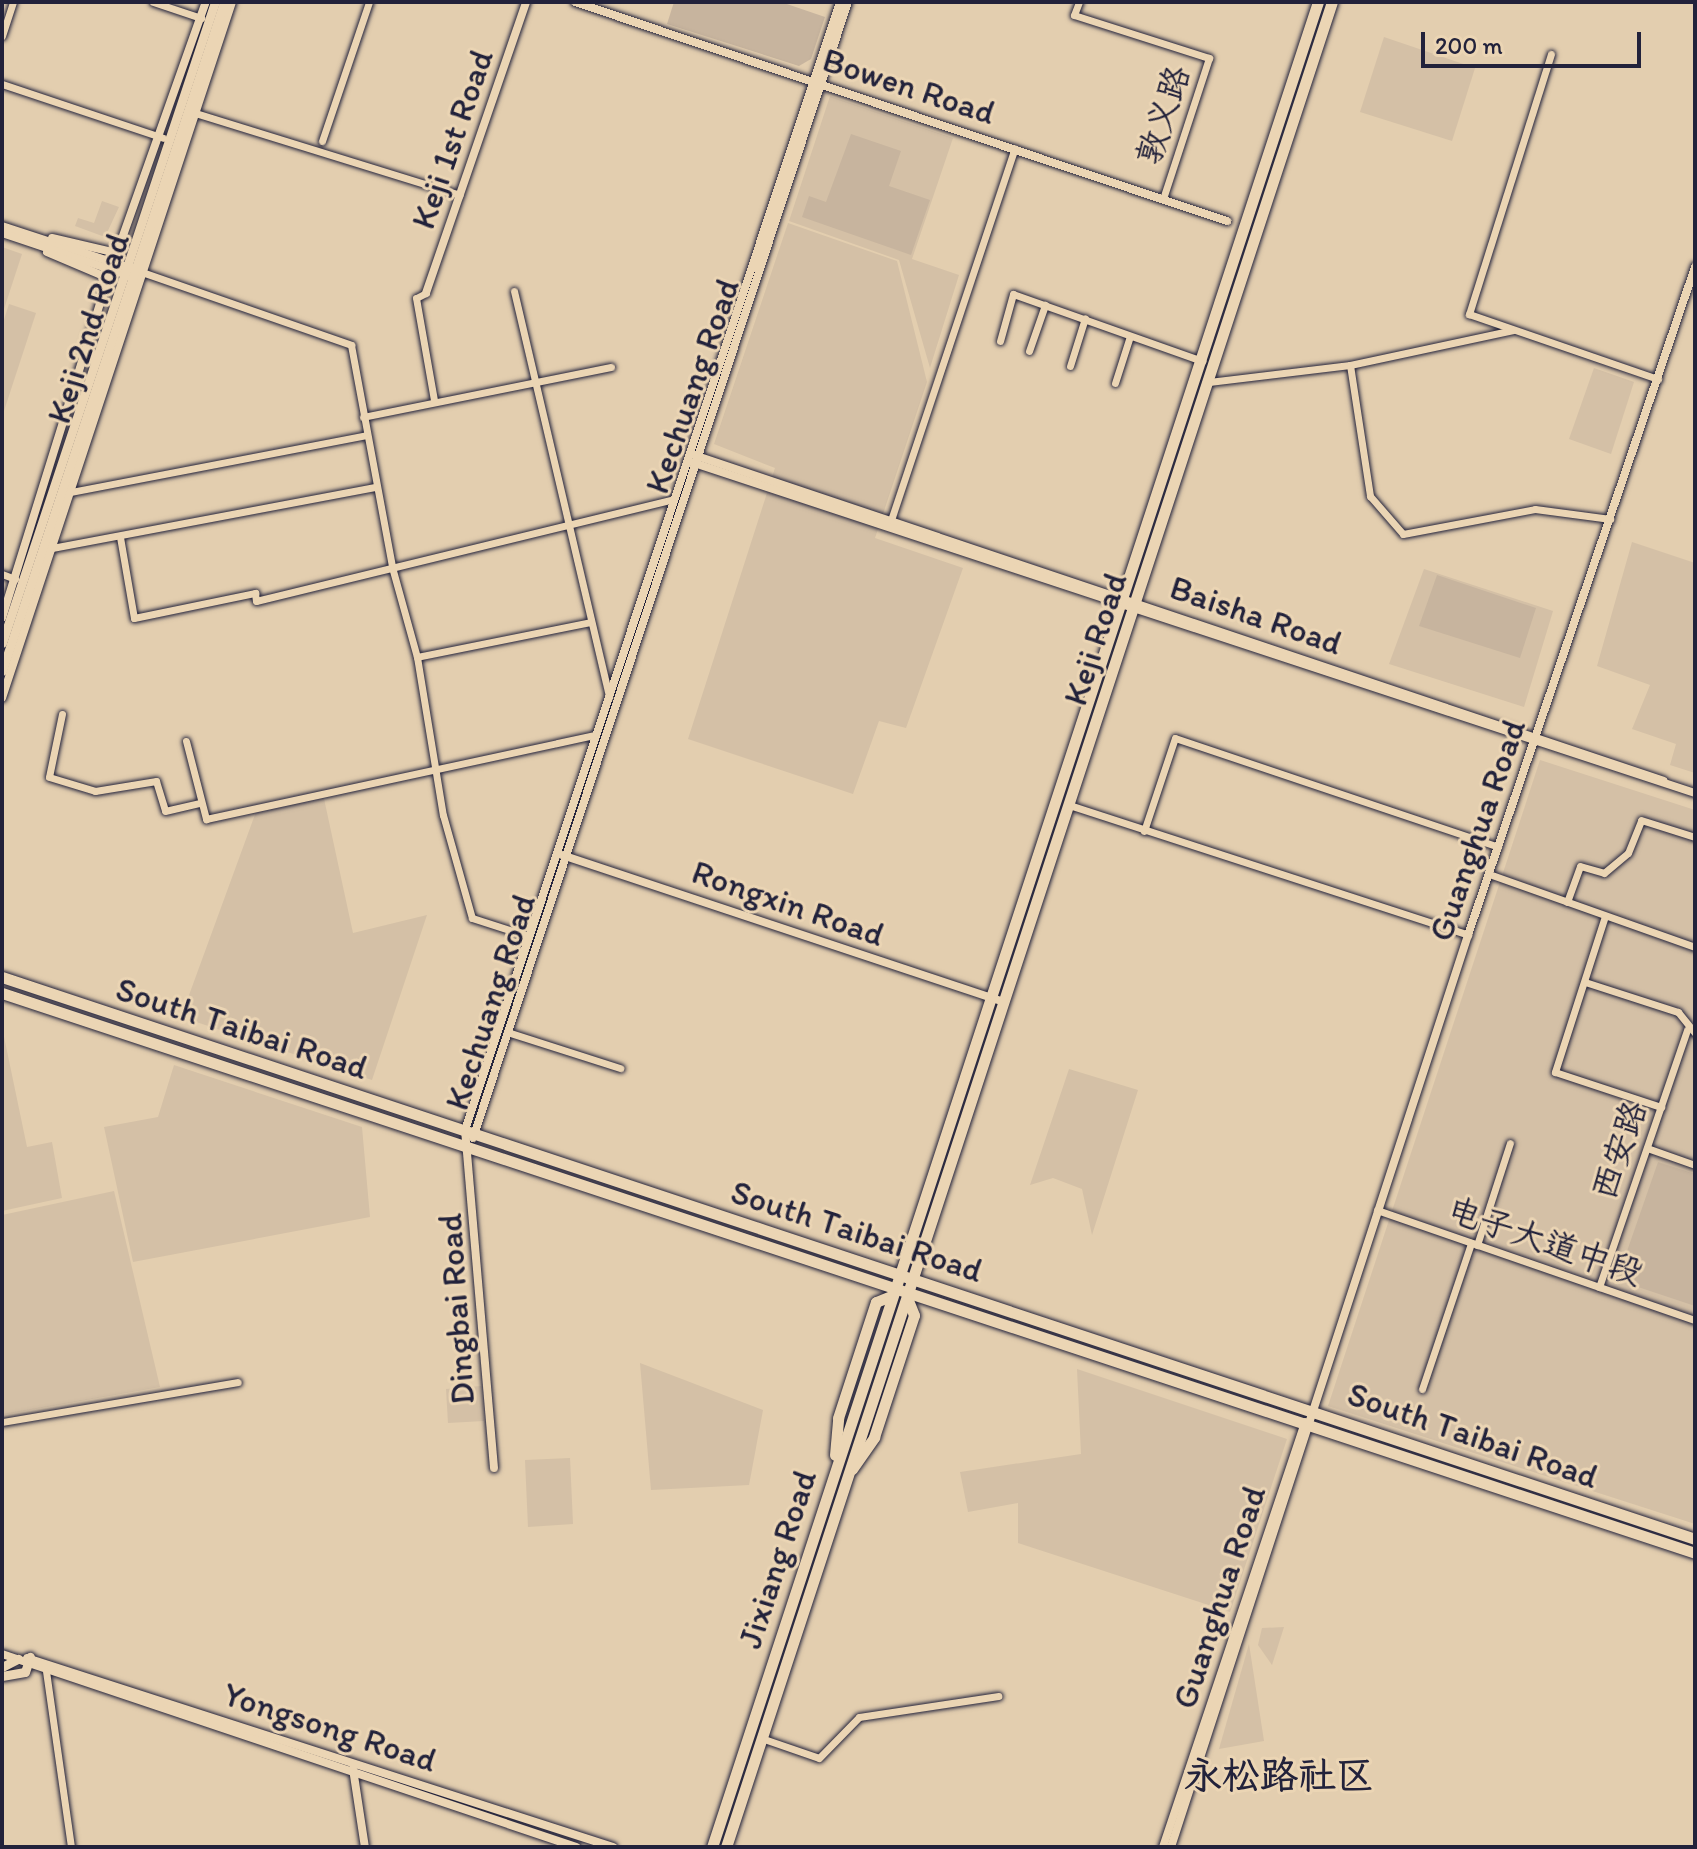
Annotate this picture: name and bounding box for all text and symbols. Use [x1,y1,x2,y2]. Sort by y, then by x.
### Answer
scale bar [1425,16,1645,66]
text: 200 m [1435,31,1503,60]
street label: Bowen Road [818,39,1000,133]
street label: Keji 1st Road [402,44,502,234]
street label: 敦义路 [1128,60,1198,170]
street label: Keji 2nd Road [38,227,138,429]
street label: Kechuang Road [636,273,748,499]
street label: Baisha Road [1165,567,1347,663]
street label: Keji Road [1055,568,1135,710]
street label: Guanghua Road [1420,714,1534,946]
street label: Rongxin Road [687,851,889,955]
street label: Kechuang Road [436,889,544,1115]
street label: South Taibai Road [112,968,372,1088]
street label: 西安路 [1583,1095,1655,1205]
street label: South Taibai Road [727,1171,987,1291]
street label: 电子大道中段 [1442,1189,1648,1293]
street label: Dingbai Road [429,1212,483,1406]
street label: South Taibai Road [1343,1373,1603,1497]
street label: Jixiang Road [729,1465,825,1653]
street label: Guanghua Road [1164,1481,1274,1713]
street label: Yongsong Road [219,1673,441,1781]
district label: 永松路社区 [1184,1753,1374,1799]

